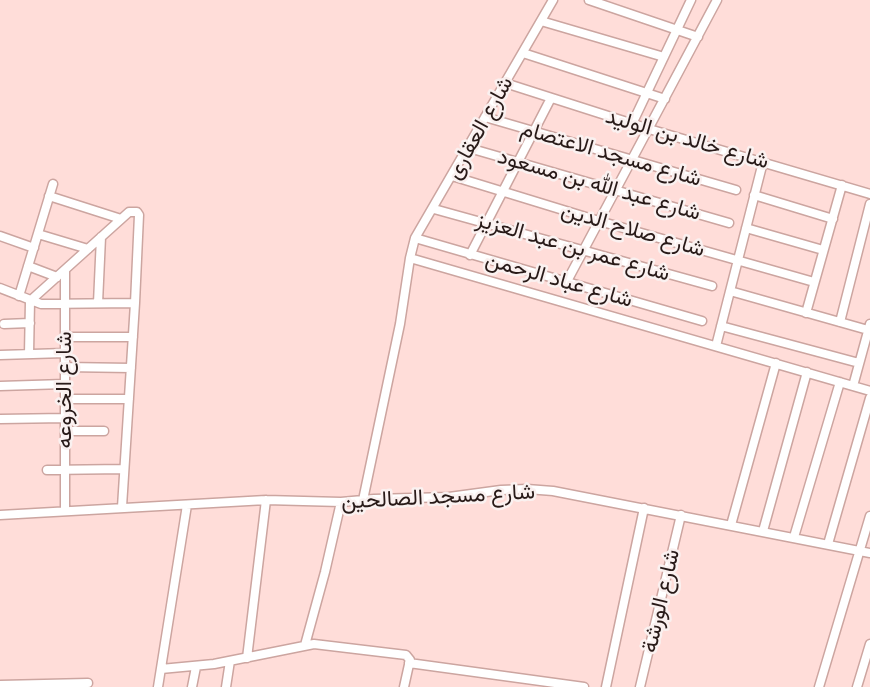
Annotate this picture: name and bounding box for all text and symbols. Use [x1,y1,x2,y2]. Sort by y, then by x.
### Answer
street label: شارع العقارى [441,72,519,184]
street label: شارع خالد بن الوليد [602,103,772,175]
street label: شارع مسجد الاعتصام [518,116,704,192]
street label: شارع عبد الله بن مسعود [494,143,704,227]
street label: شارع صلاح الدين [558,197,708,263]
street label: شارع عمر بن عبد العزيز [473,207,673,287]
street label: شارع عباد الرحمن [482,246,636,314]
street label: شارع الخروعه [52,332,78,448]
street label: شارع مسجد الصالحين [340,479,536,515]
street label: شارع الورشة [636,547,686,655]

